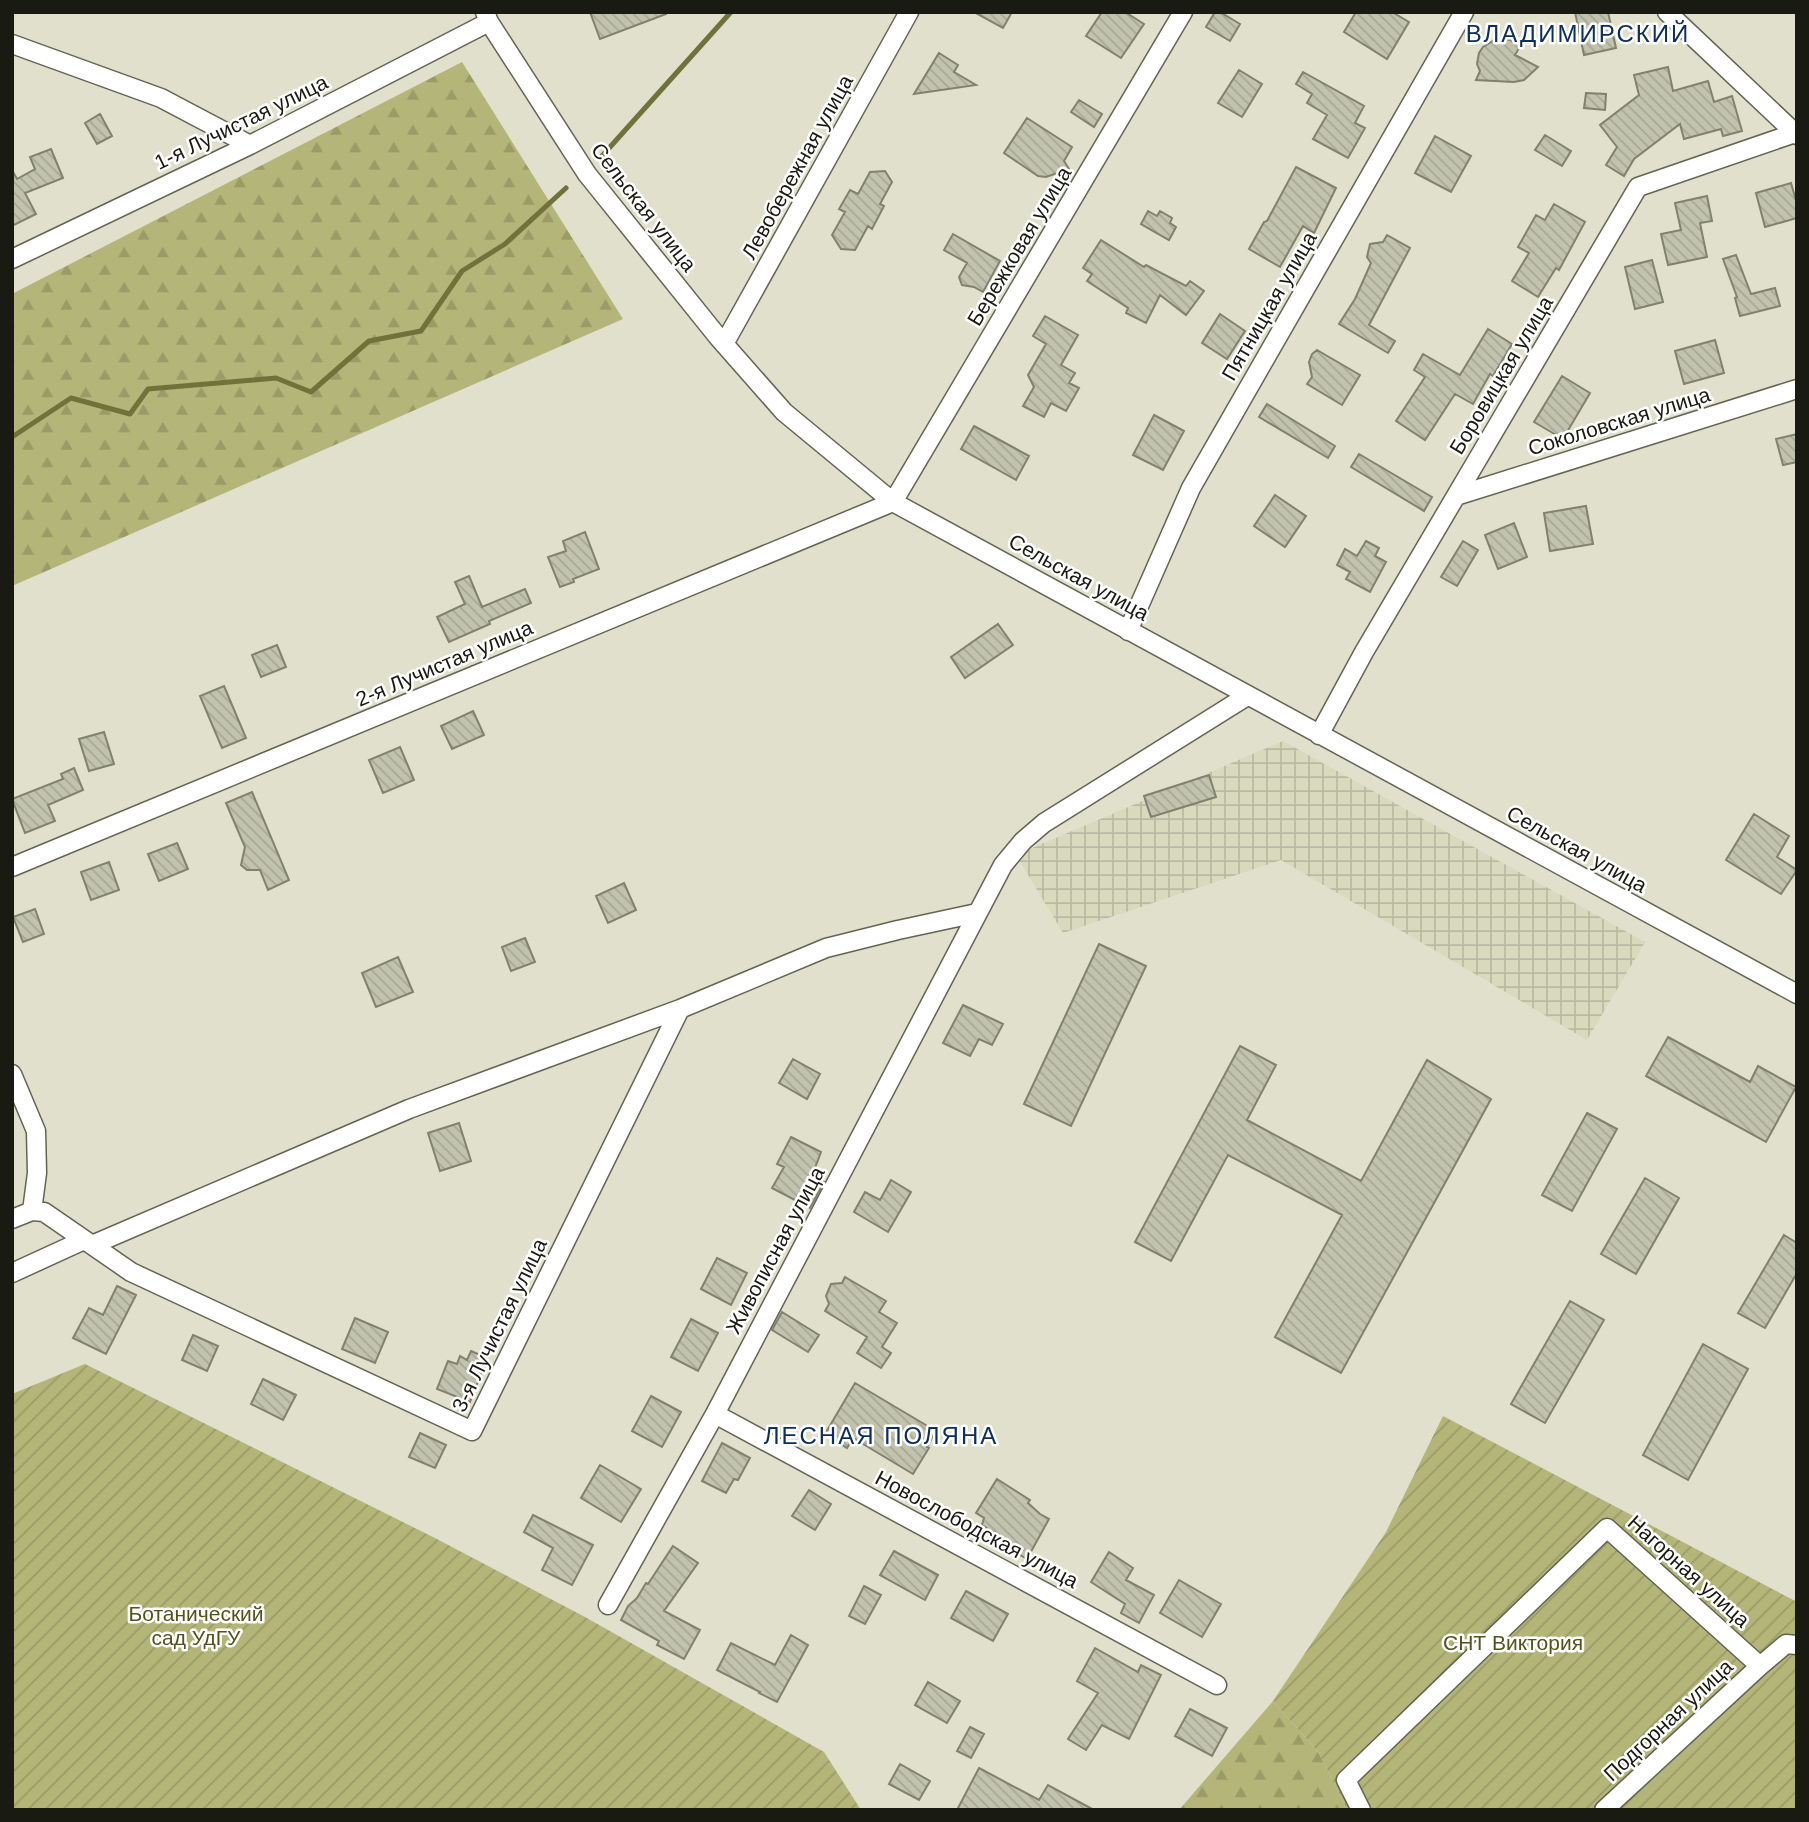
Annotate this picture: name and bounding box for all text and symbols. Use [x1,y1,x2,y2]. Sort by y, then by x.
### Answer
district label: ВЛАДИМИРСКИЙ [1466,20,1690,47]
street label: 1-я Лучистая улица [151,70,332,174]
street label: Левобережная улица [737,71,857,263]
street label: Сельская улица [587,138,701,276]
street label: Бережковая улица [962,162,1076,330]
street label: Пятницкая улица [1217,227,1321,384]
street label: Боровицкая улица [1445,292,1557,458]
street label: Соколовская улица [1525,382,1713,460]
street label: Сельская улица [1005,529,1153,625]
street label: 2-я Лучистая улица [352,615,536,711]
street label: Сельская улица [1503,801,1651,897]
street label: Живописная улица [721,1162,829,1337]
street label: 3-я Лучистая улица [447,1234,551,1415]
district label: ЛЕСНАЯ ПОЛЯНА [764,1422,998,1449]
street label: Новослободская улица [872,1466,1083,1592]
street label: Нагорная улица [1623,1510,1755,1632]
park label: Ботанический сад УдГУ [128,1602,264,1649]
park label: СНТ Виктория [1443,1631,1583,1654]
street label: Подгорная улица [1599,1654,1737,1785]

